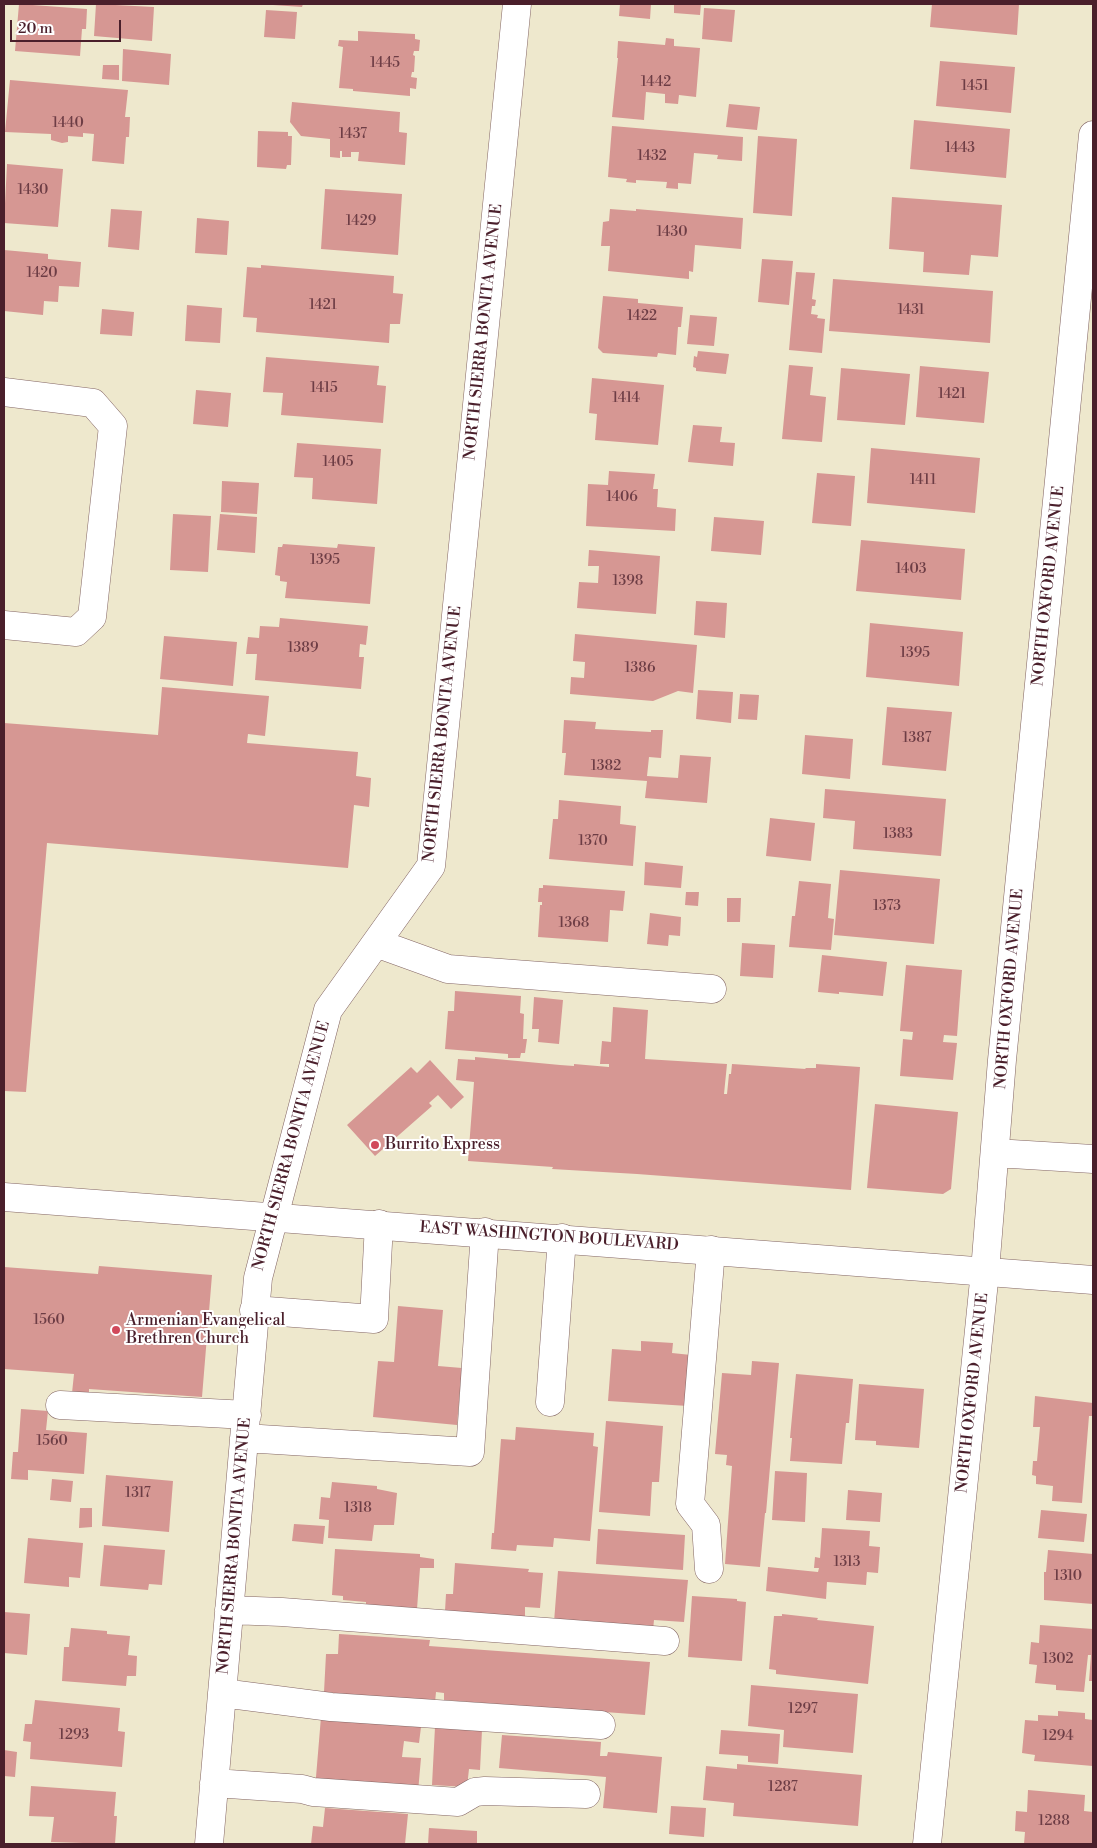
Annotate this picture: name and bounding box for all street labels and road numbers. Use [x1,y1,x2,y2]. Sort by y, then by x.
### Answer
street label: NORTH SIERRA BONITA AVENUE [461,203,507,461]
street label: NORTH OXFORD AVENUE [1029,485,1069,687]
street label: NORTH SIERRA BONITA AVENUE [420,605,466,863]
street label: NORTH OXFORD AVENUE [992,888,1028,1090]
street label: NORTH SIERRA BONITA AVENUE [249,1019,335,1273]
street label: EAST WASHINGTON BOULEVARD [419,1218,679,1256]
street label: NORTH OXFORD AVENUE [953,1292,993,1494]
street label: NORTH SIERRA BONITA AVENUE [214,1417,256,1675]

